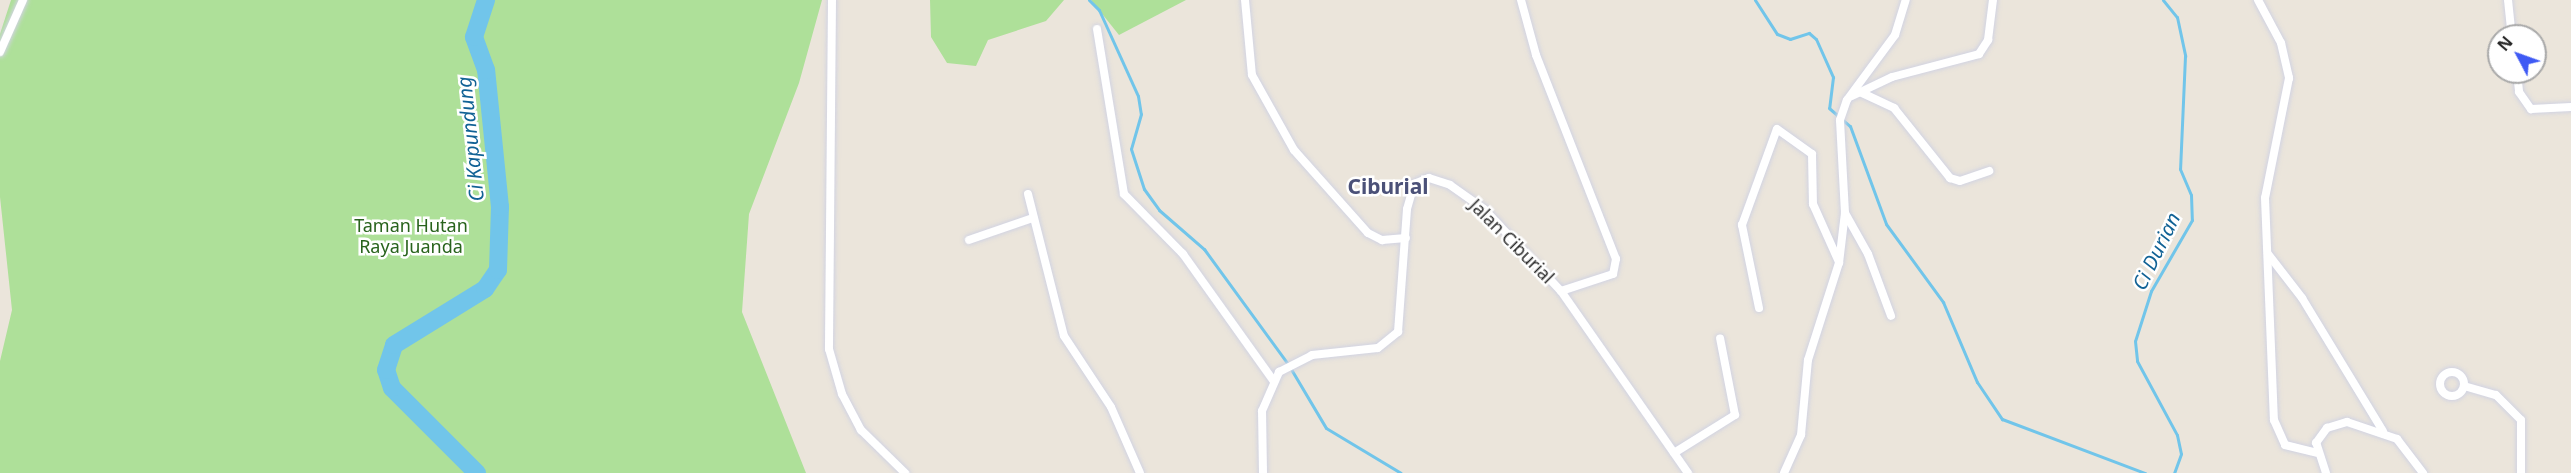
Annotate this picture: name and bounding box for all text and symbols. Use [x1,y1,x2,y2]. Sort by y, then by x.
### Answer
north arrow [2487,24,2547,84]
text: N [2492,31,2517,56]
water label: Ci Kapundung [451,75,489,203]
district label: Ciburial [1347,173,1429,199]
street label: Jalan Ciburial [1465,194,1559,288]
water label: Ci Durian [2127,208,2185,294]
park label: Taman Hutan Raya Juanda [354,215,468,258]

